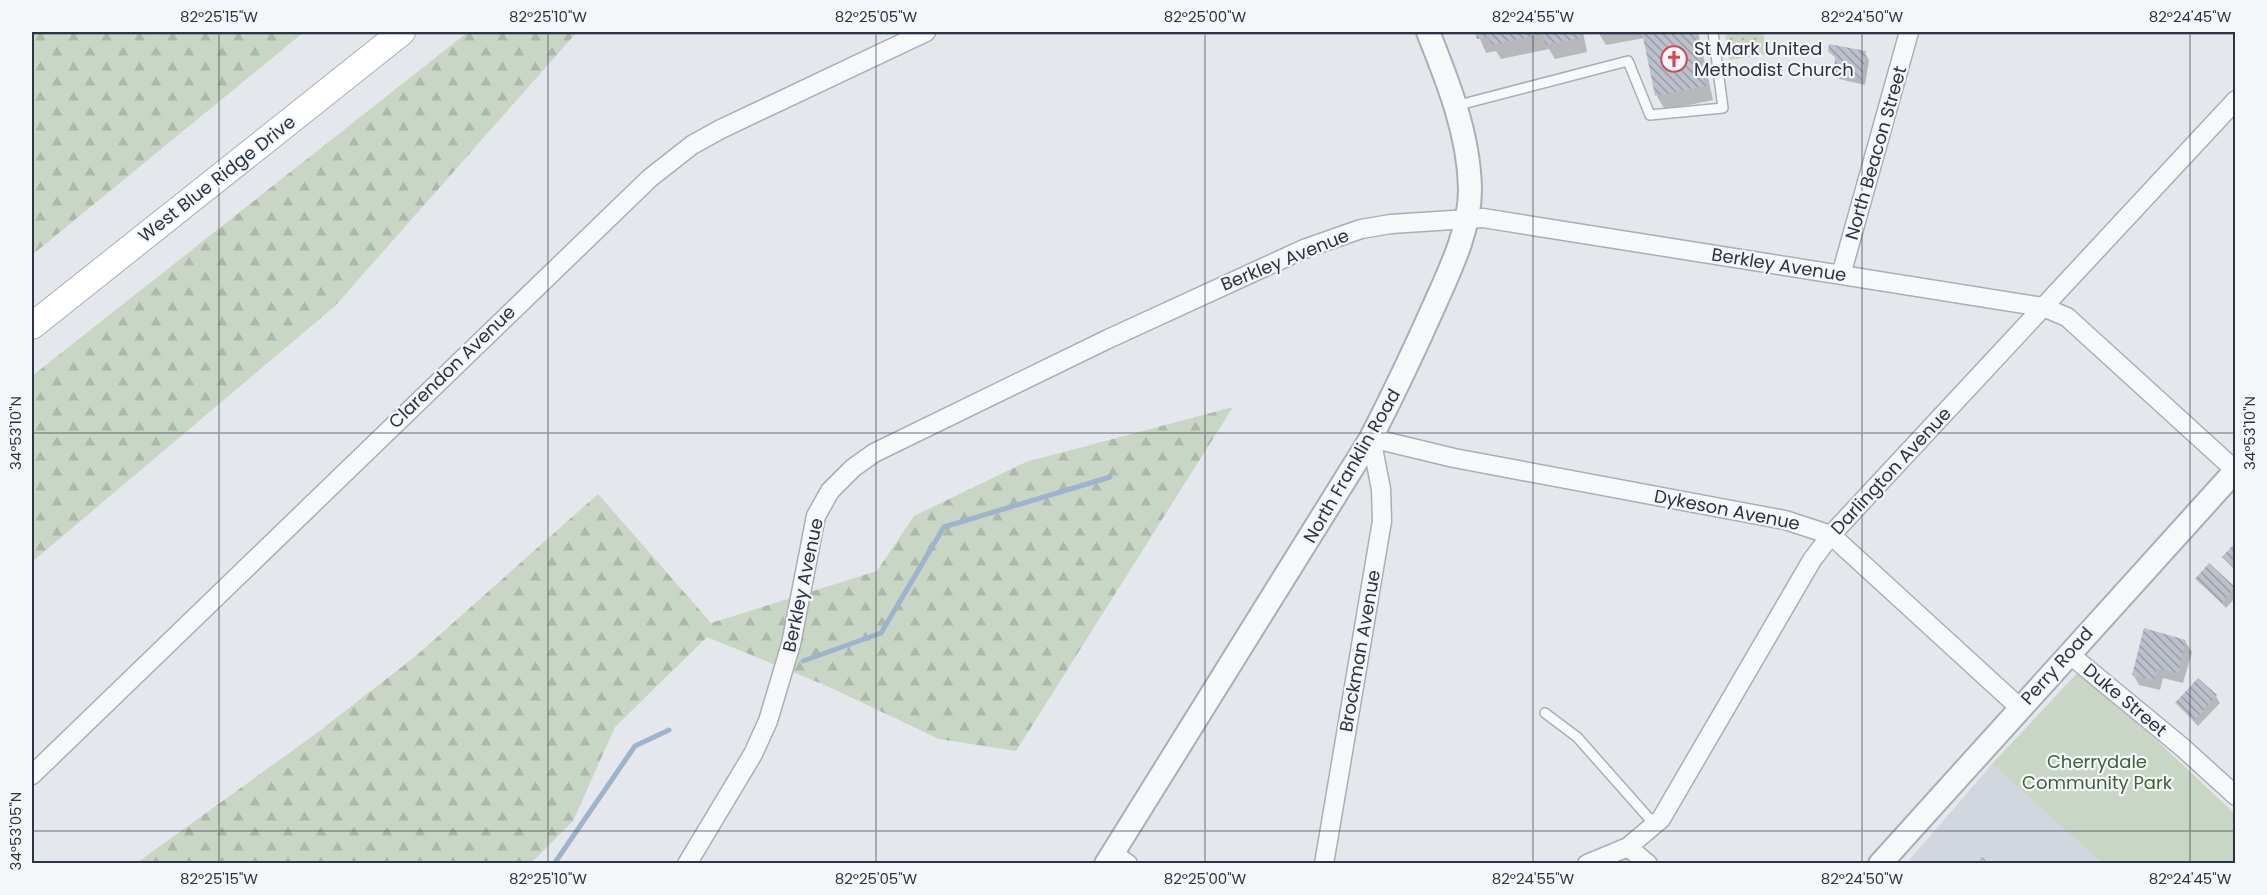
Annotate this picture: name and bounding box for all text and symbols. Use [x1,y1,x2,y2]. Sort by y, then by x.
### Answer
text: 82°25'15"W [180,6,258,27]
text: 82°25'10"W [509,6,587,27]
text: 82°25'05"W [835,6,918,27]
text: 82°25'00"W [1164,6,1247,27]
text: 82°24'55"W [1492,6,1575,27]
text: 82°24'50"W [1821,6,1904,27]
text: 82°24'45"W [2149,6,2232,27]
place label: St Mark United Methodist Church [1694,36,1854,82]
church icon: St Mark United Methodist Church [1659,44,1689,74]
street label: North Beacon Street [1839,63,1912,243]
street label: West Blue Ridge Drive [133,109,301,248]
street label: Berkley Avenue [1217,222,1353,297]
street label: Berkley Avenue [1710,241,1848,288]
street label: Clarendon Avenue [383,299,521,434]
street label: North Franklin Road [1297,384,1406,548]
text: 34°53'10"N [5,396,26,470]
text: 34°53'10"N [2239,396,2260,470]
street label: Darlington Avenue [1825,401,1956,540]
street label: Dykeson Avenue [1652,483,1802,536]
street label: Berkley Avenue [776,516,829,654]
street label: Brockman Avenue [1333,568,1386,734]
street label: Perry Road [2015,621,2098,710]
street label: Duke Street [2078,657,2172,742]
park label: Cherrydale Community Park [2022,749,2173,795]
text: 34°53'05"N [5,792,26,870]
text: 82°25'15"W [180,868,258,889]
text: 82°25'10"W [509,868,587,889]
text: 82°25'05"W [835,868,918,889]
text: 82°25'00"W [1164,868,1247,889]
text: 82°24'55"W [1492,868,1575,889]
text: 82°24'50"W [1821,868,1904,889]
text: 82°24'45"W [2149,868,2232,889]

